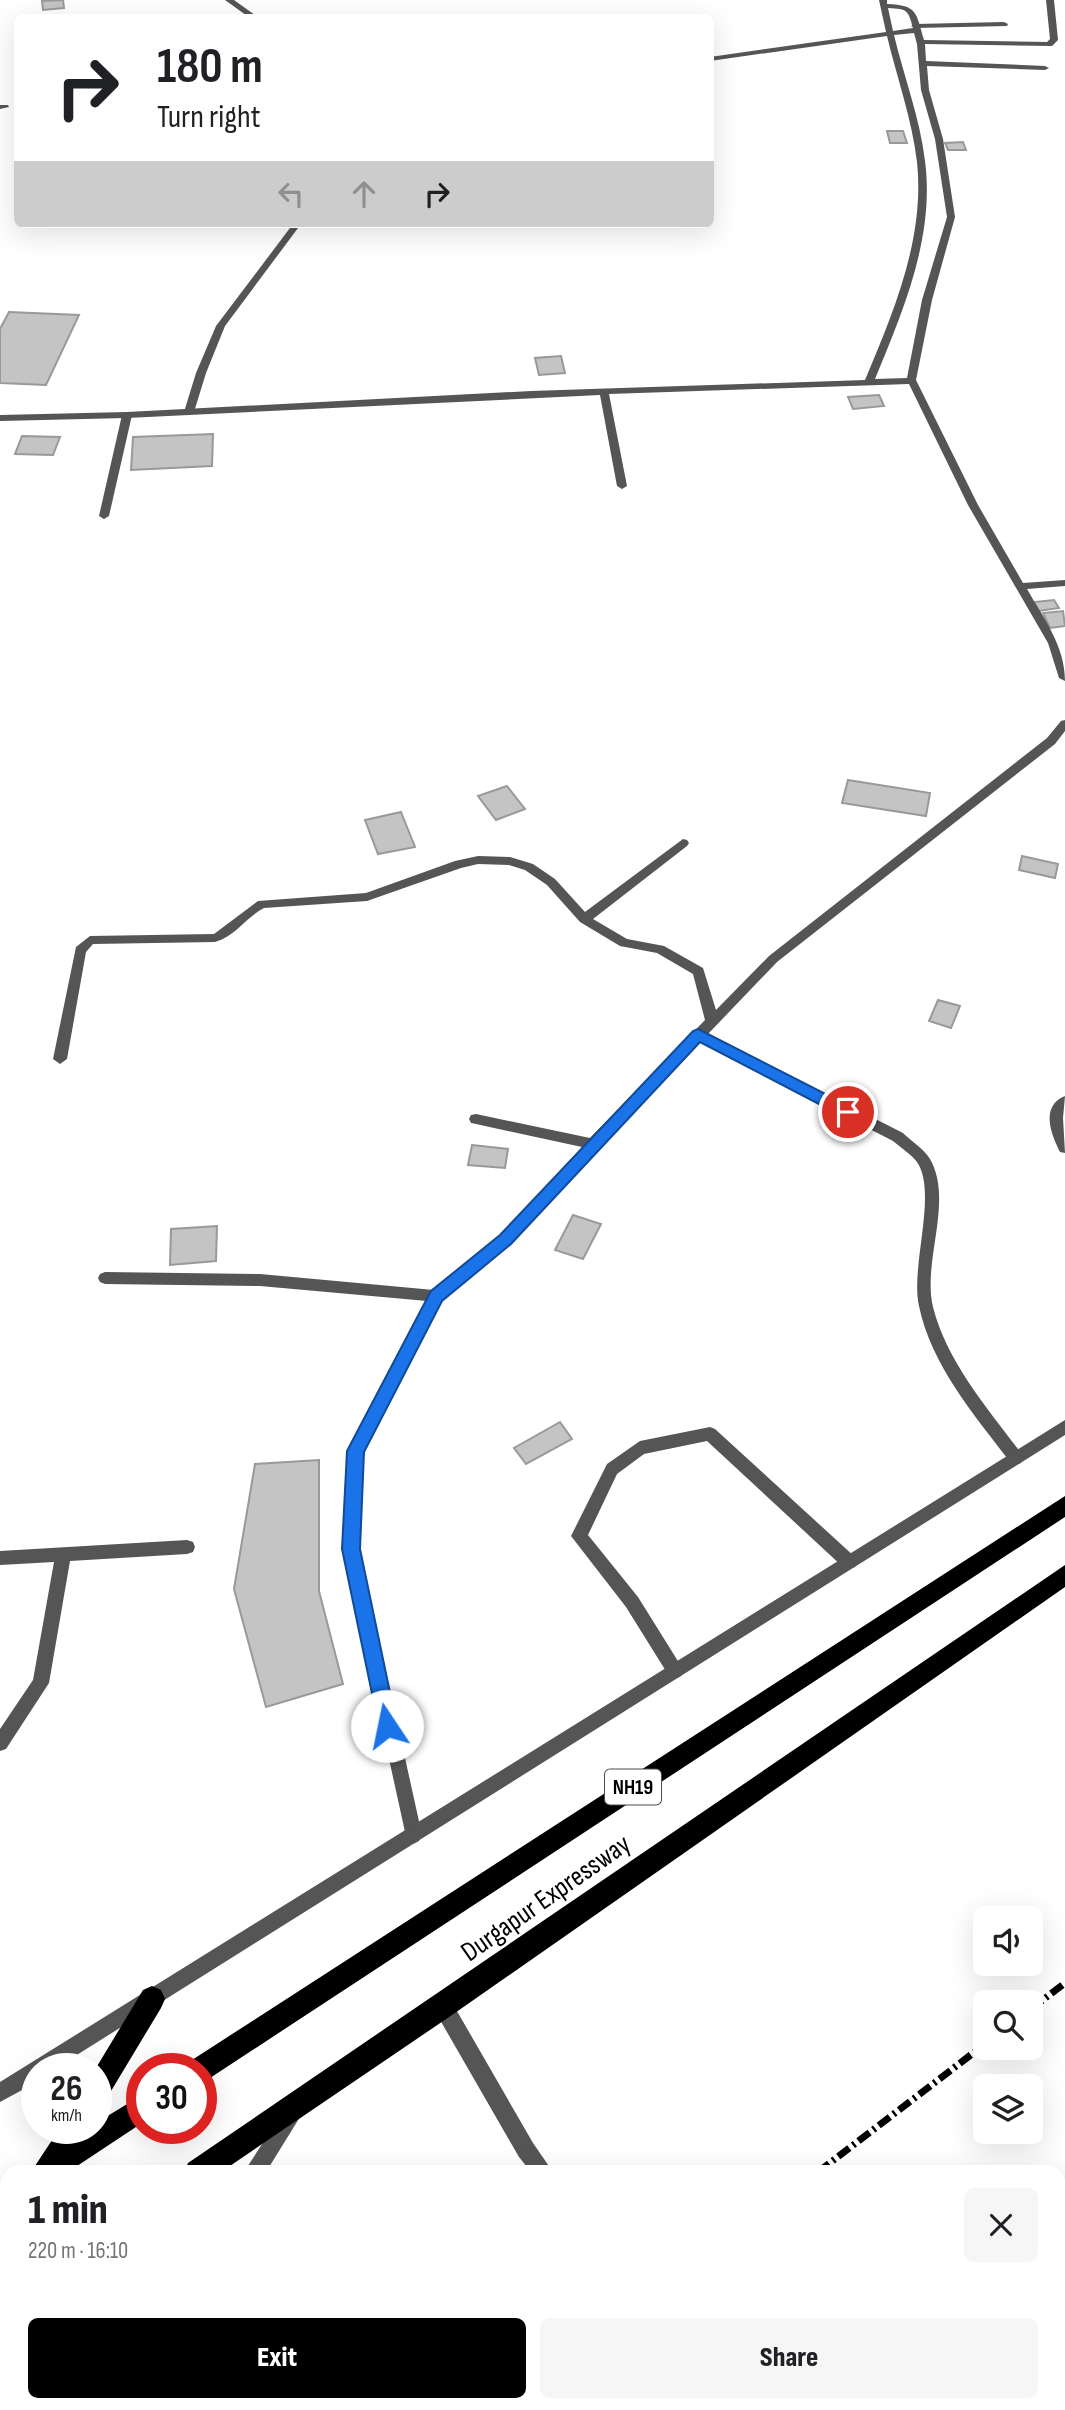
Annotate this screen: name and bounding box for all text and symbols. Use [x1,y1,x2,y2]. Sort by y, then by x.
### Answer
text: 180 m [157,38,263,97]
icon: right [42,42,133,133]
text: Turn right [157,98,261,137]
icon: left [272,175,310,213]
icon: ahead [345,175,383,213]
icon: right [418,175,456,213]
pin [818,1082,878,1142]
icon: arrive [829,1093,867,1131]
position arrow [350,1689,424,1763]
road number: NH19 [605,1770,661,1804]
street label: Durgapur Expressway [455,1827,637,1969]
map controls [973,1906,1043,2144]
button: sound [973,1906,1043,1976]
button: search [973,1990,1043,2060]
speed limit sign: 30 [126,2053,217,2144]
text: 26 [51,2068,82,2111]
button: layers [973,2074,1043,2144]
text: km/h [51,2105,82,2126]
text: 1 min [28,2185,108,2236]
button: close [964,2188,1038,2262]
text: 220 m · 16:10 [28,2237,128,2265]
button: Exit [28,2318,526,2398]
button: Share [540,2318,1038,2398]

